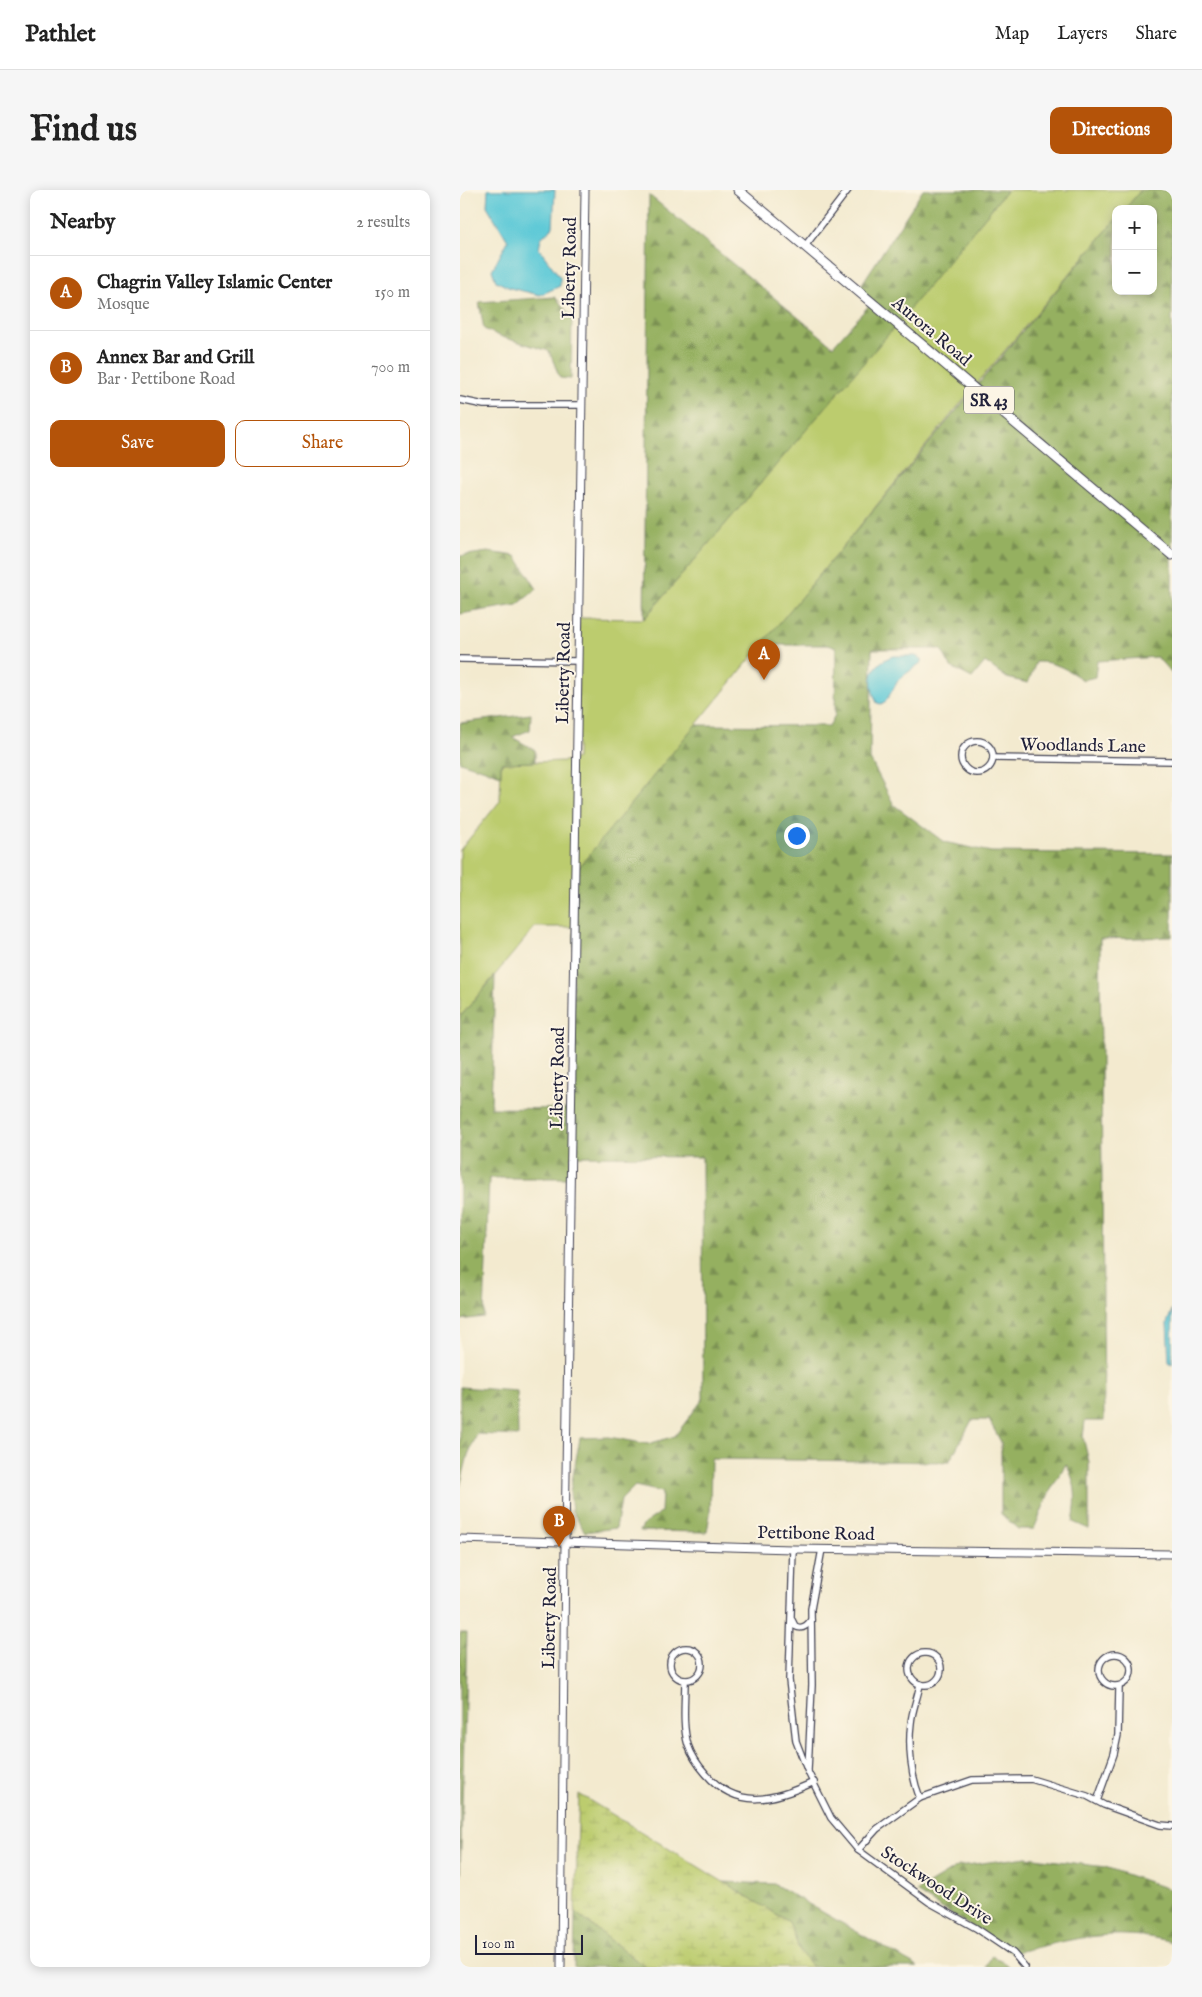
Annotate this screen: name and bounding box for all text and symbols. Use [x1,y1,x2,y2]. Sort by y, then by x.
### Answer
text: Pathlet [25,19,96,50]
text: Map [995,23,1029,46]
text: Layers [1057,23,1108,46]
text: Share [1136,23,1177,46]
button: Directions [1050,107,1172,154]
text: Find us [30,108,137,153]
map controls [1112,205,1157,295]
button: + [1112,205,1157,250]
text: Nearby [50,209,115,236]
text: 2 results [356,213,410,233]
street label: Liberty Road [558,217,583,319]
button: − [1112,250,1157,295]
text: Chagrin Valley Islamic Center [97,271,332,295]
text: A [61,283,71,303]
text: 150 m [375,283,410,303]
street label: Aurora Road [886,292,976,372]
text: Mosque [97,295,150,315]
text: Annex Bar and Grill [97,346,254,370]
text: B [61,358,71,378]
text: 700 m [371,358,410,378]
text: Bar · Pettibone Road [97,370,235,390]
road number: SR 43 [964,386,1014,414]
button: Save [50,420,225,467]
button: Share [235,420,410,467]
street label: Liberty Road [552,622,577,724]
pin: A [748,639,780,680]
street label: Woodlands Lane [1020,734,1146,759]
your location [784,823,810,849]
street label: Liberty Road [546,1027,571,1129]
pin: B [543,1506,575,1547]
street label: Pettibone Road [757,1522,875,1547]
street label: Liberty Road [538,1567,563,1669]
street label: Stockwood Drive [876,1842,996,1931]
scale bar [475,1932,582,1955]
text: 100 m [482,1935,515,1953]

